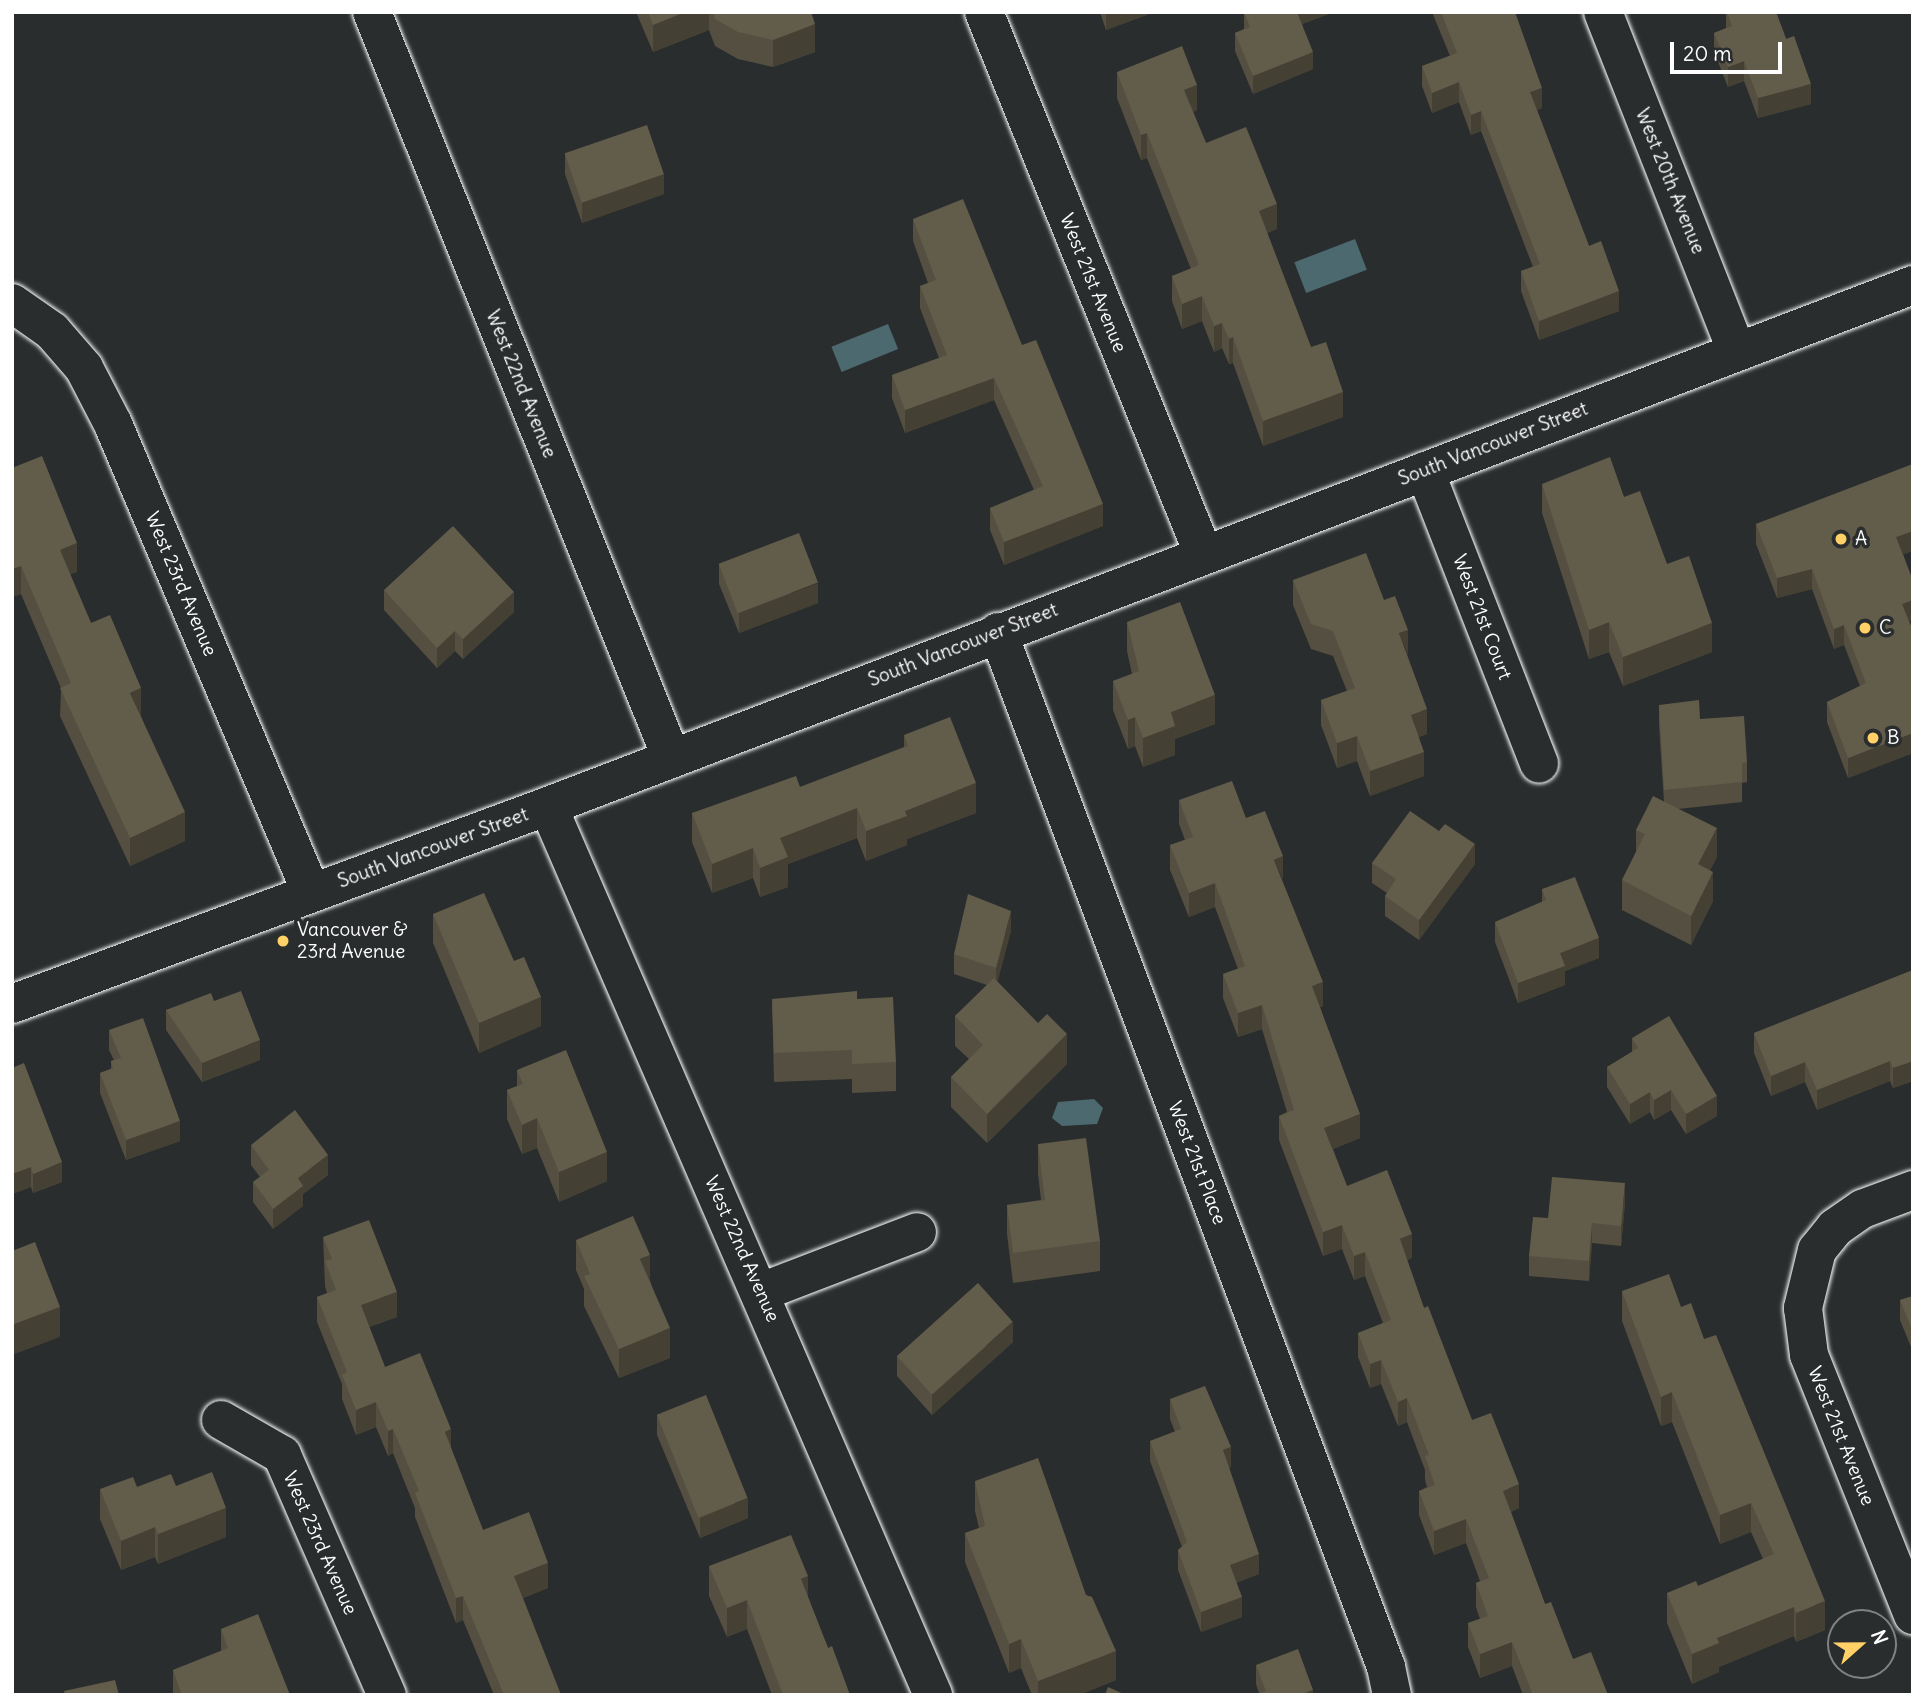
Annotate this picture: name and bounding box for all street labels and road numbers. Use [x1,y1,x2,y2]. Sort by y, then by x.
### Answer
street label: West 20th Avenue [1630,105,1710,257]
street label: West 21st Avenue [1055,210,1131,356]
street label: West 22nd Avenue [481,307,561,461]
street label: South Vancouver Street [1395,397,1591,491]
street label: West 23rd Avenue [140,508,222,660]
street label: West 21st Court [1448,551,1516,683]
street label: South Vancouver Street [865,598,1061,692]
street label: South Vancouver Street [335,803,531,893]
street label: West 21st Place [1163,1098,1231,1228]
street label: West 22nd Avenue [700,1172,784,1326]
street label: West 21st Avenue [1803,1363,1879,1509]
street label: West 23rd Avenue [278,1468,362,1618]

